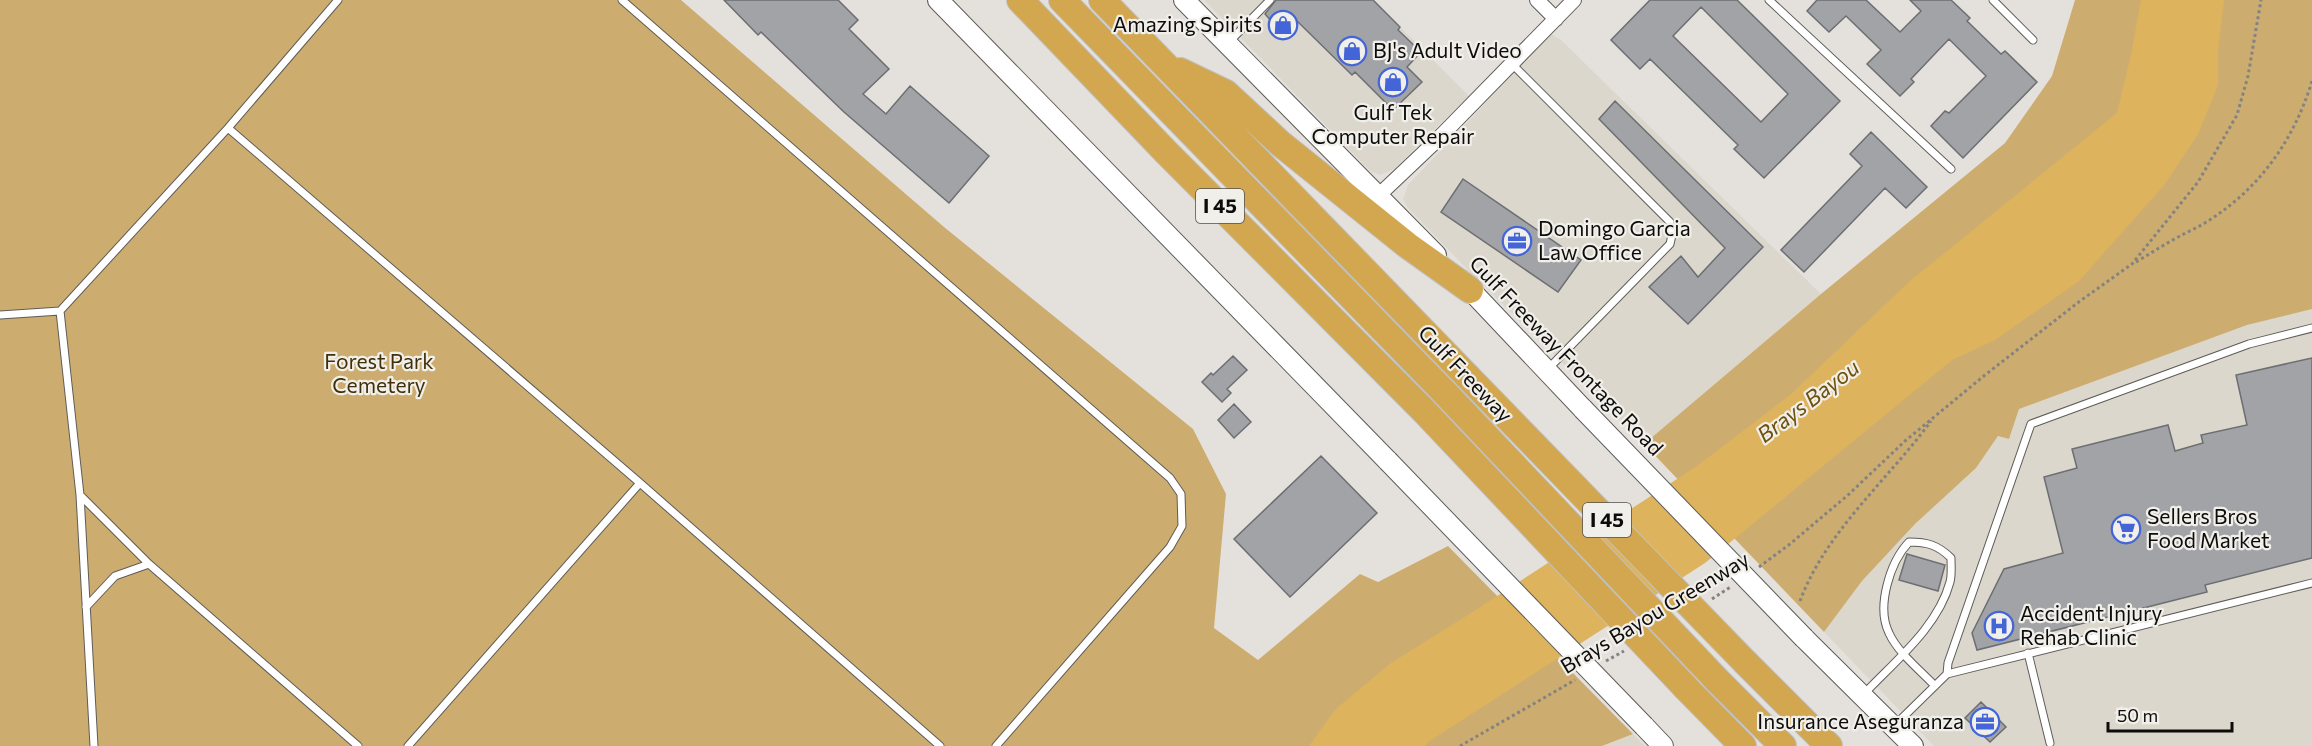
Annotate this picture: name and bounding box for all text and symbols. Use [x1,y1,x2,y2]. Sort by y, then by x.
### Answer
shop icon: Amazing Spirits [1267,9,1299,41]
place label: Amazing Spirits [1113,11,1262,36]
shop icon: BJ's Adult Video [1336,35,1368,67]
place label: BJ's Adult Video [1373,37,1522,62]
shop icon: Gulf Tek Computer Repair [1377,66,1409,98]
place label: Gulf Tek Computer Repair [1311,99,1475,148]
road number: I 45 [1196,189,1244,223]
place label: Domingo Garcia Law Office [1538,215,1691,264]
office icon: Domingo Garcia Law Office [1501,225,1533,257]
street label: Gulf Freeway Frontage Road [1464,251,1668,461]
street label: Gulf Freeway [1413,320,1517,428]
park label: Forest Park Cemetery [324,348,434,397]
water label: Brays Bayou [1751,353,1864,448]
road number: I 45 [1583,503,1631,537]
place label: Sellers Bros Food Market [2147,503,2270,552]
supermarket icon: Sellers Bros Food Market [2110,513,2142,545]
street label: Brays Bayou Greenway [1555,545,1753,678]
place label: Accident Injury Rehab Clinic [2020,600,2162,649]
hospital icon: Accident Injury Rehab Clinic [1983,610,2015,642]
scale bar [2108,695,2232,733]
text: 50 m [2117,704,2158,726]
office icon: Insurance Aseguranza [1969,706,2001,738]
place label: Insurance Aseguranza [1757,708,1964,733]

